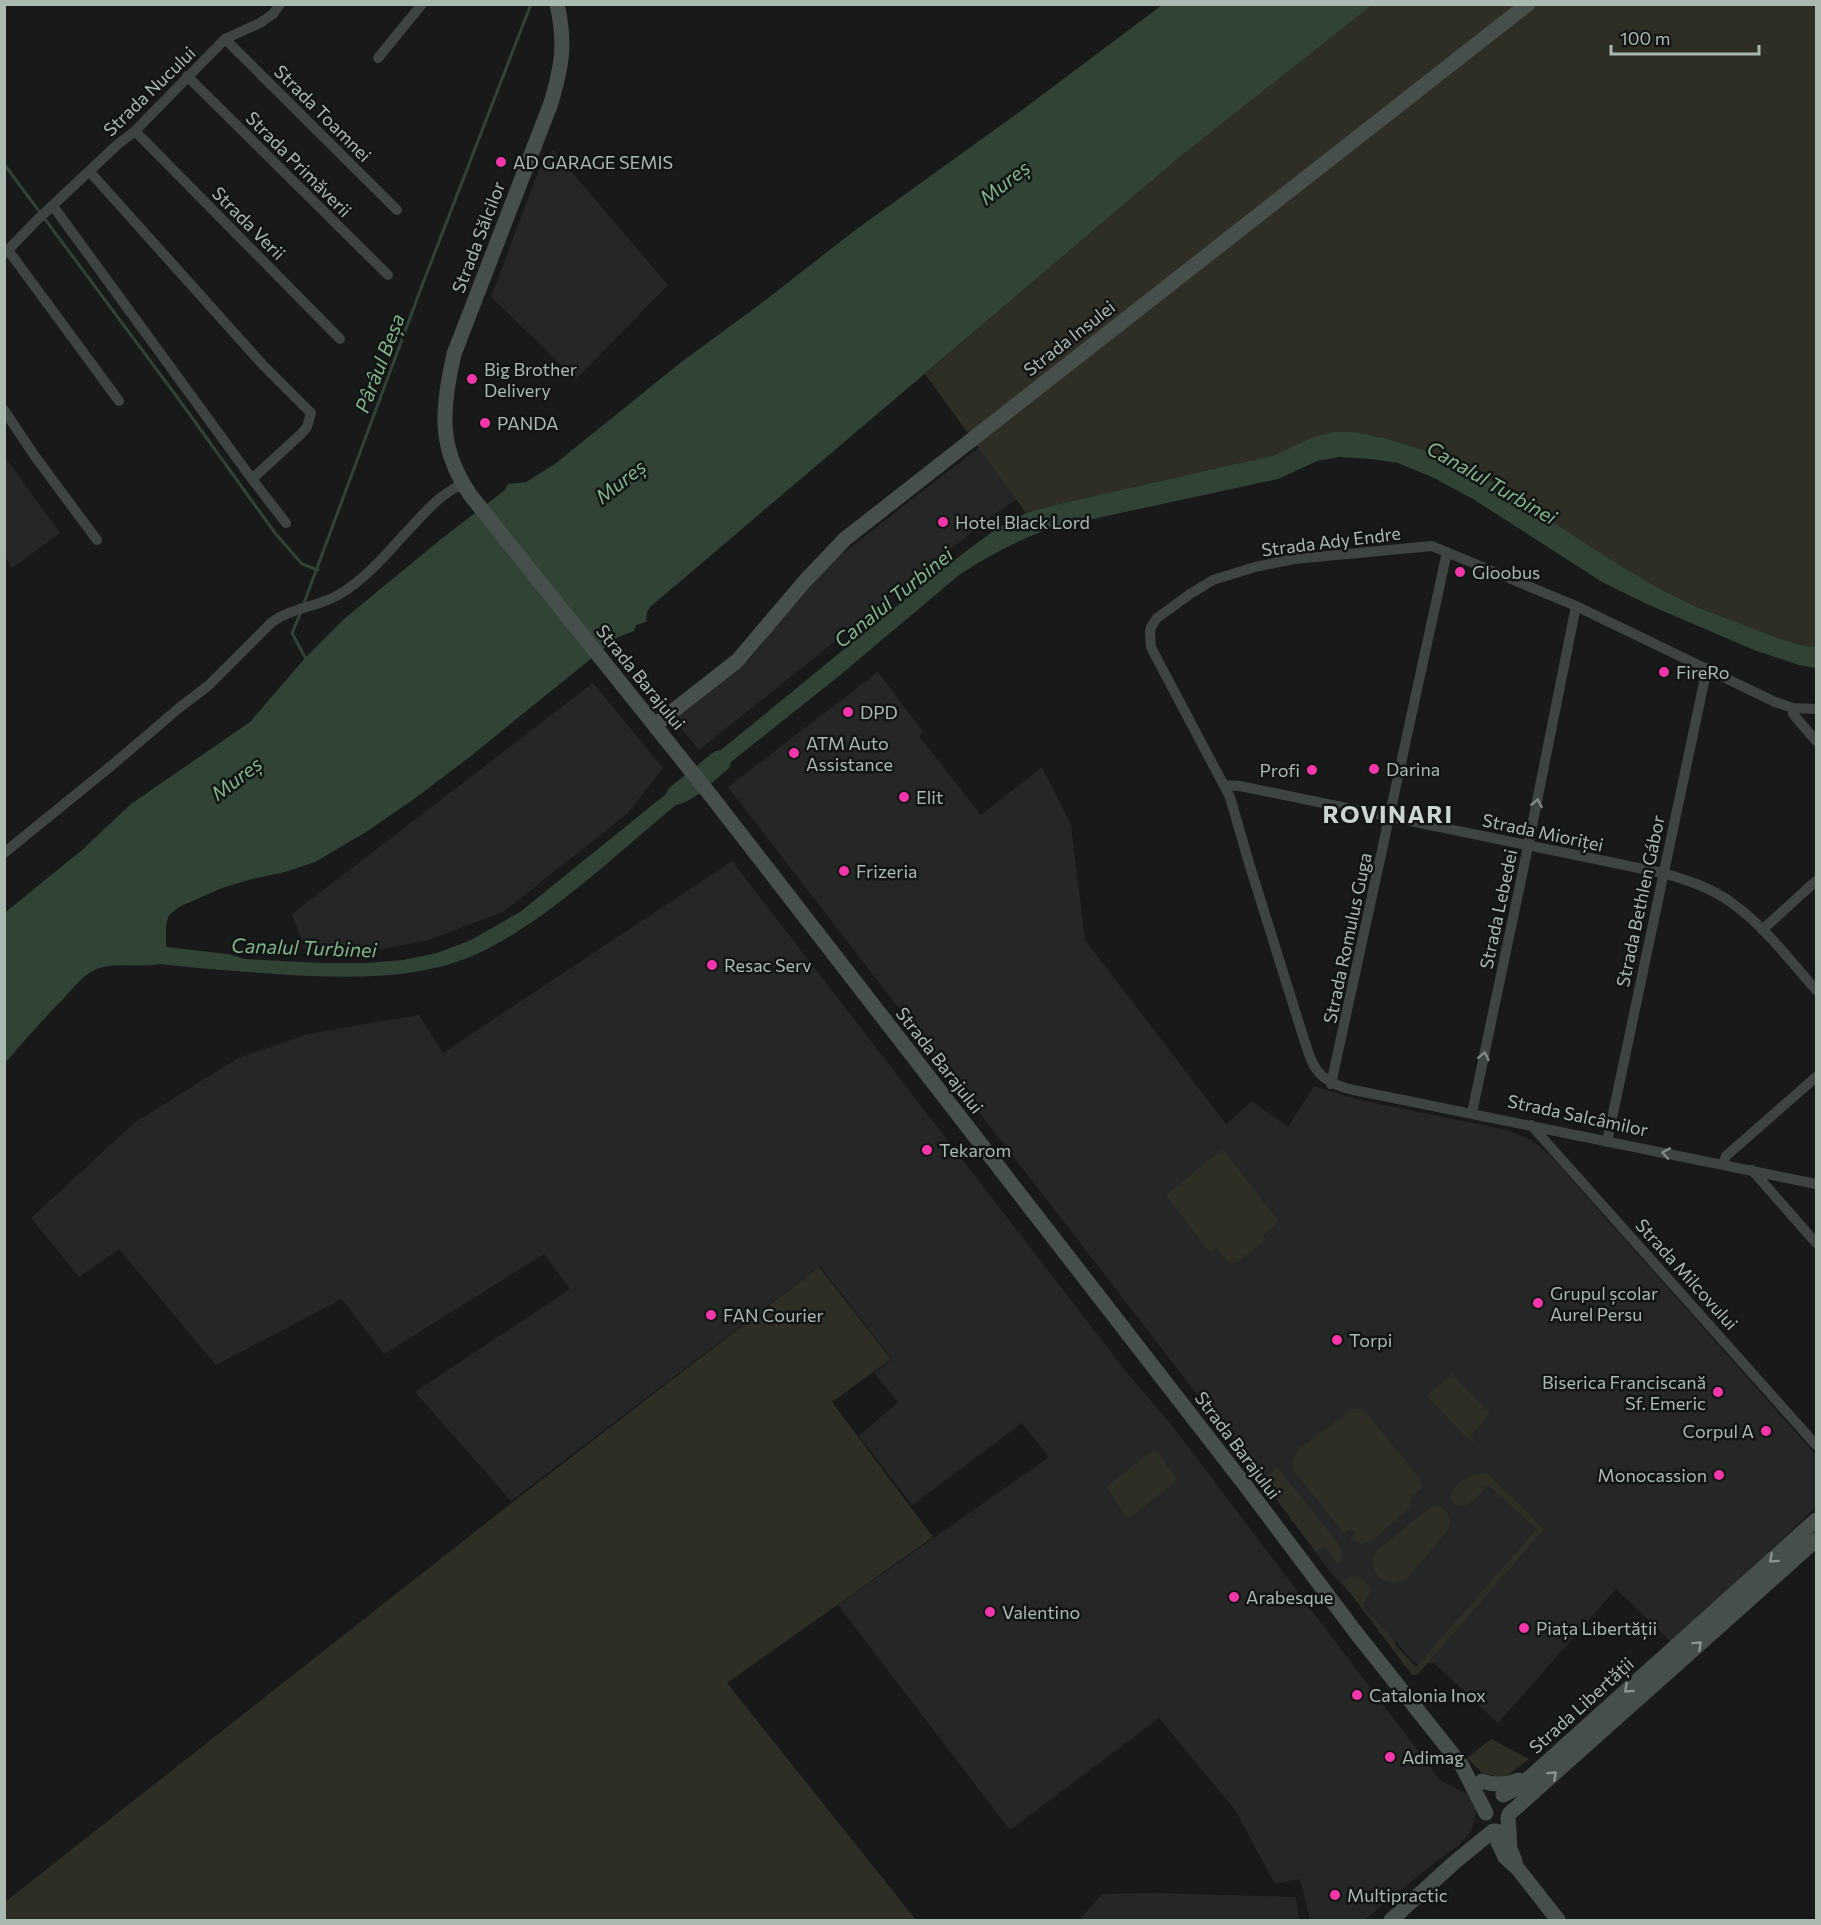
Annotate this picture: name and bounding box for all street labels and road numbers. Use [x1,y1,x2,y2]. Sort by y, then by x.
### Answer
street label: Strada Nucului [98,42,200,140]
street label: Strada Toamnei [270,60,376,166]
street label: Strada Primăverii [242,107,356,221]
street label: Strada Sălcilor [447,178,509,296]
street label: Strada Verii [208,182,290,264]
street label: Strada Insulei [1019,296,1119,380]
street label: Strada Ady Endre [1260,522,1402,560]
street label: Strada Barajului [592,620,690,734]
street label: Strada Mioriței [1480,808,1606,857]
street label: Strada Bethlen Gábor [1611,813,1669,989]
street label: Strada Lebedei [1475,847,1521,971]
street label: Strada Romulus Guga [1318,851,1376,1025]
street label: Strada Barajului [892,1002,988,1118]
street label: Strada Salcâmilor [1506,1089,1650,1141]
street label: Strada Milcovului [1631,1214,1743,1334]
street label: Strada Barajului [1190,1387,1286,1503]
street label: Strada Libertății [1524,1652,1638,1758]

